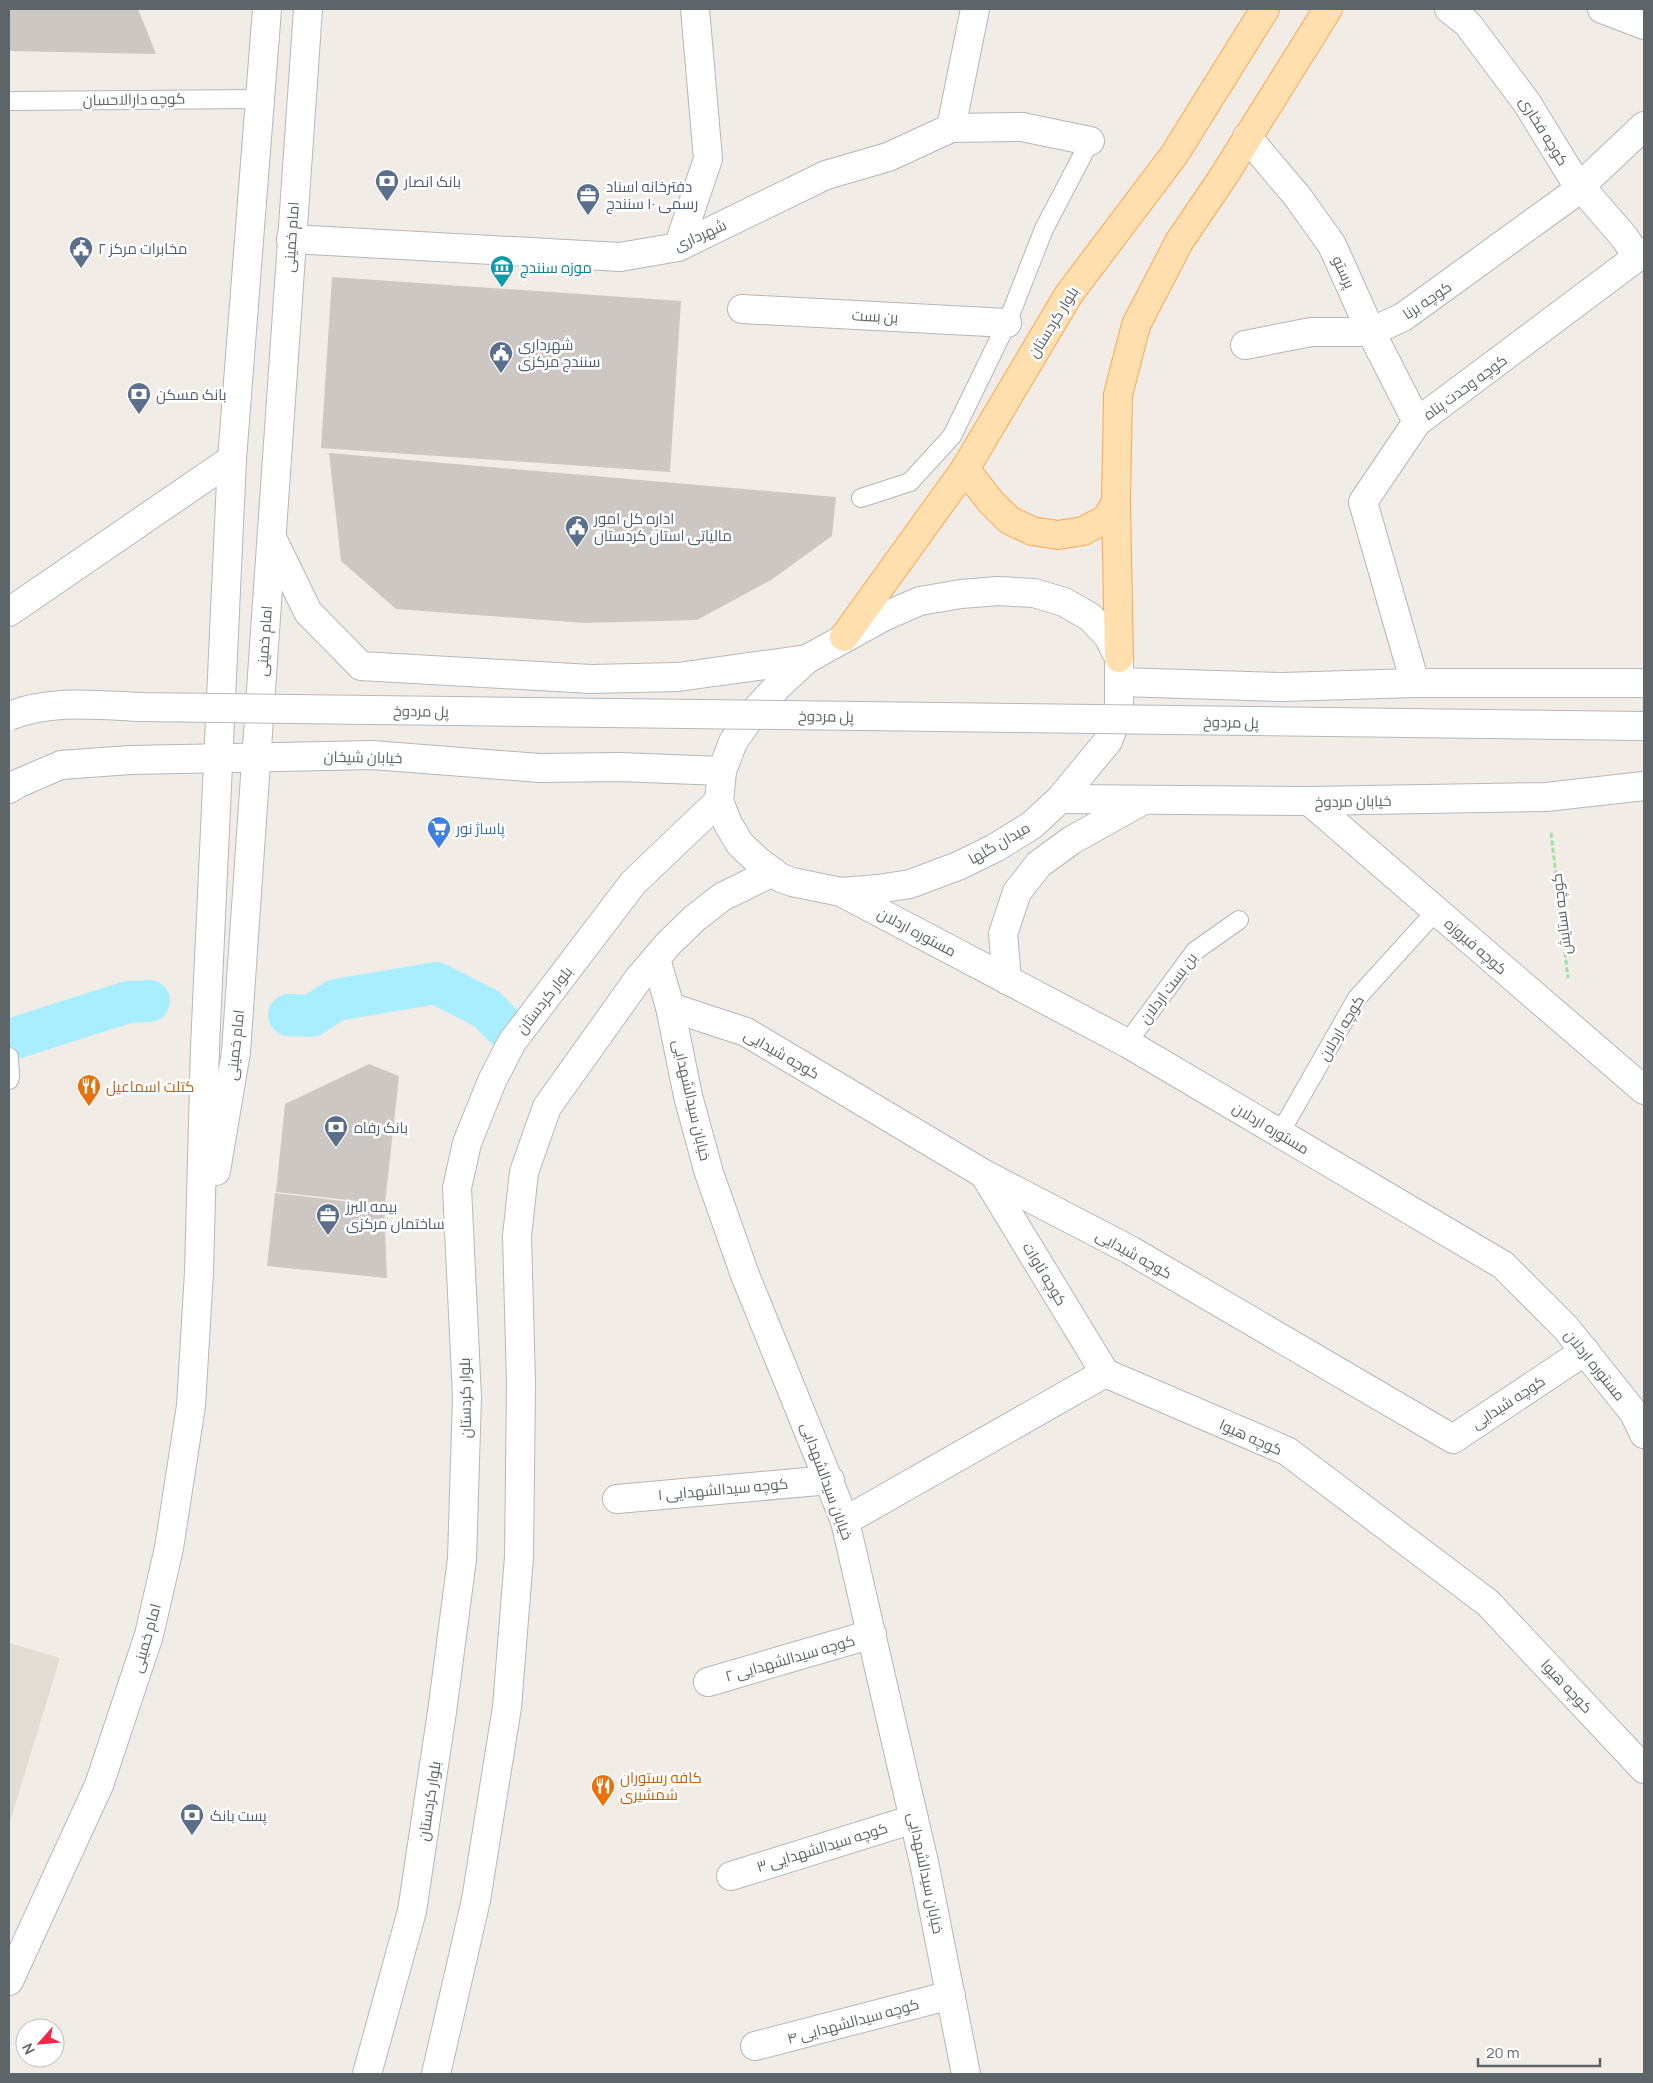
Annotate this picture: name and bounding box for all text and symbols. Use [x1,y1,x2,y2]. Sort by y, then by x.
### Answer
street label: کوچه دارالاحسان [83,88,185,110]
street label: کوچه فخاری [1514,92,1574,170]
bank icon: بانک انصار [374,168,400,202]
place label: بانک انصار [403,171,461,192]
place label: دفترخانه اسناد رسمی ۱۰ سنندج [606,176,698,215]
office icon: دفترخانه اسناد رسمی ۱۰ سنندج [575,182,601,216]
street label: امام خمینی [278,201,304,273]
street label: شهرداری [670,214,730,256]
public building icon: مخابرات مرکز ۲ [68,235,94,269]
place label: مخابرات مرکز ۲ [98,238,187,259]
street label: پرستو [1327,252,1361,292]
museum icon: موزه سنندج [489,254,515,288]
place label: موزه سنندج [520,257,592,279]
street label: کوچه برنا [1398,276,1456,324]
street label: بلوار کردستان [1023,282,1083,362]
street label: بن بست [851,304,899,328]
place label: شهرداری سنندج مرکزی [518,334,600,373]
public building icon: شهرداری سنندج مرکزی [488,340,514,374]
street label: کوچه وحدت پناه [1419,349,1511,425]
bank icon: بانک مسکن [126,381,152,415]
place label: بانک مسکن [156,384,227,405]
place label: اداره کل امور مالیاتی استان کردستان [593,508,732,546]
public building icon: اداره کل امور مالیاتی استان کردستان [564,514,590,548]
street label: امام خمینی [251,605,277,677]
street label: پل مردوخ [393,700,449,723]
street label: پل مردوخ [798,705,854,728]
street label: پل مردوخ [1203,711,1259,734]
street label: خیابان شیخان [323,746,403,768]
street label: خیابان مردوخ [1314,790,1392,813]
supermarket icon: پاساژ نور [426,815,452,849]
street label: میدان گلها [964,817,1034,869]
place label: پاساژ نور [455,818,505,839]
street label: کوچه ستایش [1546,872,1576,956]
street label: مستوره اردلان [874,902,960,962]
street label: کوچه فیروزه [1440,913,1512,979]
street label: بن بست اردلان [1134,948,1202,1028]
street label: بلوار کردستان [511,962,577,1038]
street label: کوچه اردلان [1313,991,1369,1065]
street label: امام خمینی [221,1009,249,1081]
street label: کوچه شیدایی [740,1024,824,1084]
street label: خیابان سیدالشهدایی [668,1037,716,1163]
restaurant icon: کتلت اسماعیل [76,1073,102,1107]
place label: کتلت اسماعیل [106,1076,194,1097]
street label: مستوره اردلان [1229,1097,1313,1159]
bank icon: بانک رفاه [323,1114,349,1148]
place label: بانک رفاه [354,1117,408,1138]
place label: بیمه البرز ساختمان مرکزی [345,1196,445,1234]
office icon: بیمه البرز ساختمان مرکزی [315,1202,341,1236]
street label: کوچه شیدایی [1092,1224,1176,1284]
street label: کوچه ئاوات [1018,1238,1072,1310]
street label: مستوره اردلان [1560,1325,1630,1405]
street label: بلوار کردستان [454,1358,476,1438]
street label: کوچه شیدایی [1467,1370,1549,1434]
street label: کوچه هیوا [1216,1414,1286,1460]
street label: خیابان سیدالشهدایی [796,1419,858,1543]
street label: کوچه سیدالشهدایی ۱ [657,1473,789,1505]
street label: امام خمینی [126,1601,166,1675]
street label: کوچه سیدالشهدایی ۲ [723,1629,857,1687]
street label: کوچه هیوا [1536,1654,1598,1718]
street label: بلوار کردستان [412,1760,446,1842]
place label: کافه رستوران شمشیری [620,1767,702,1805]
restaurant icon: کافه رستوران شمشیری [590,1773,616,1807]
bank icon: پست بانک [179,1802,205,1836]
place label: پست بانک [210,1805,267,1826]
street label: خیابان سیدالشهدایی [903,1810,949,1936]
street label: کوچه سیدالشهدایی ۳ [754,1817,890,1877]
street label: کوچه سیدالشهدایی ۴ [785,1993,921,2049]
north arrow [15,2018,65,2068]
scale bar [1478,2036,1600,2068]
text: N [17,2040,39,2058]
text: 20 m [1486,2042,1519,2063]

